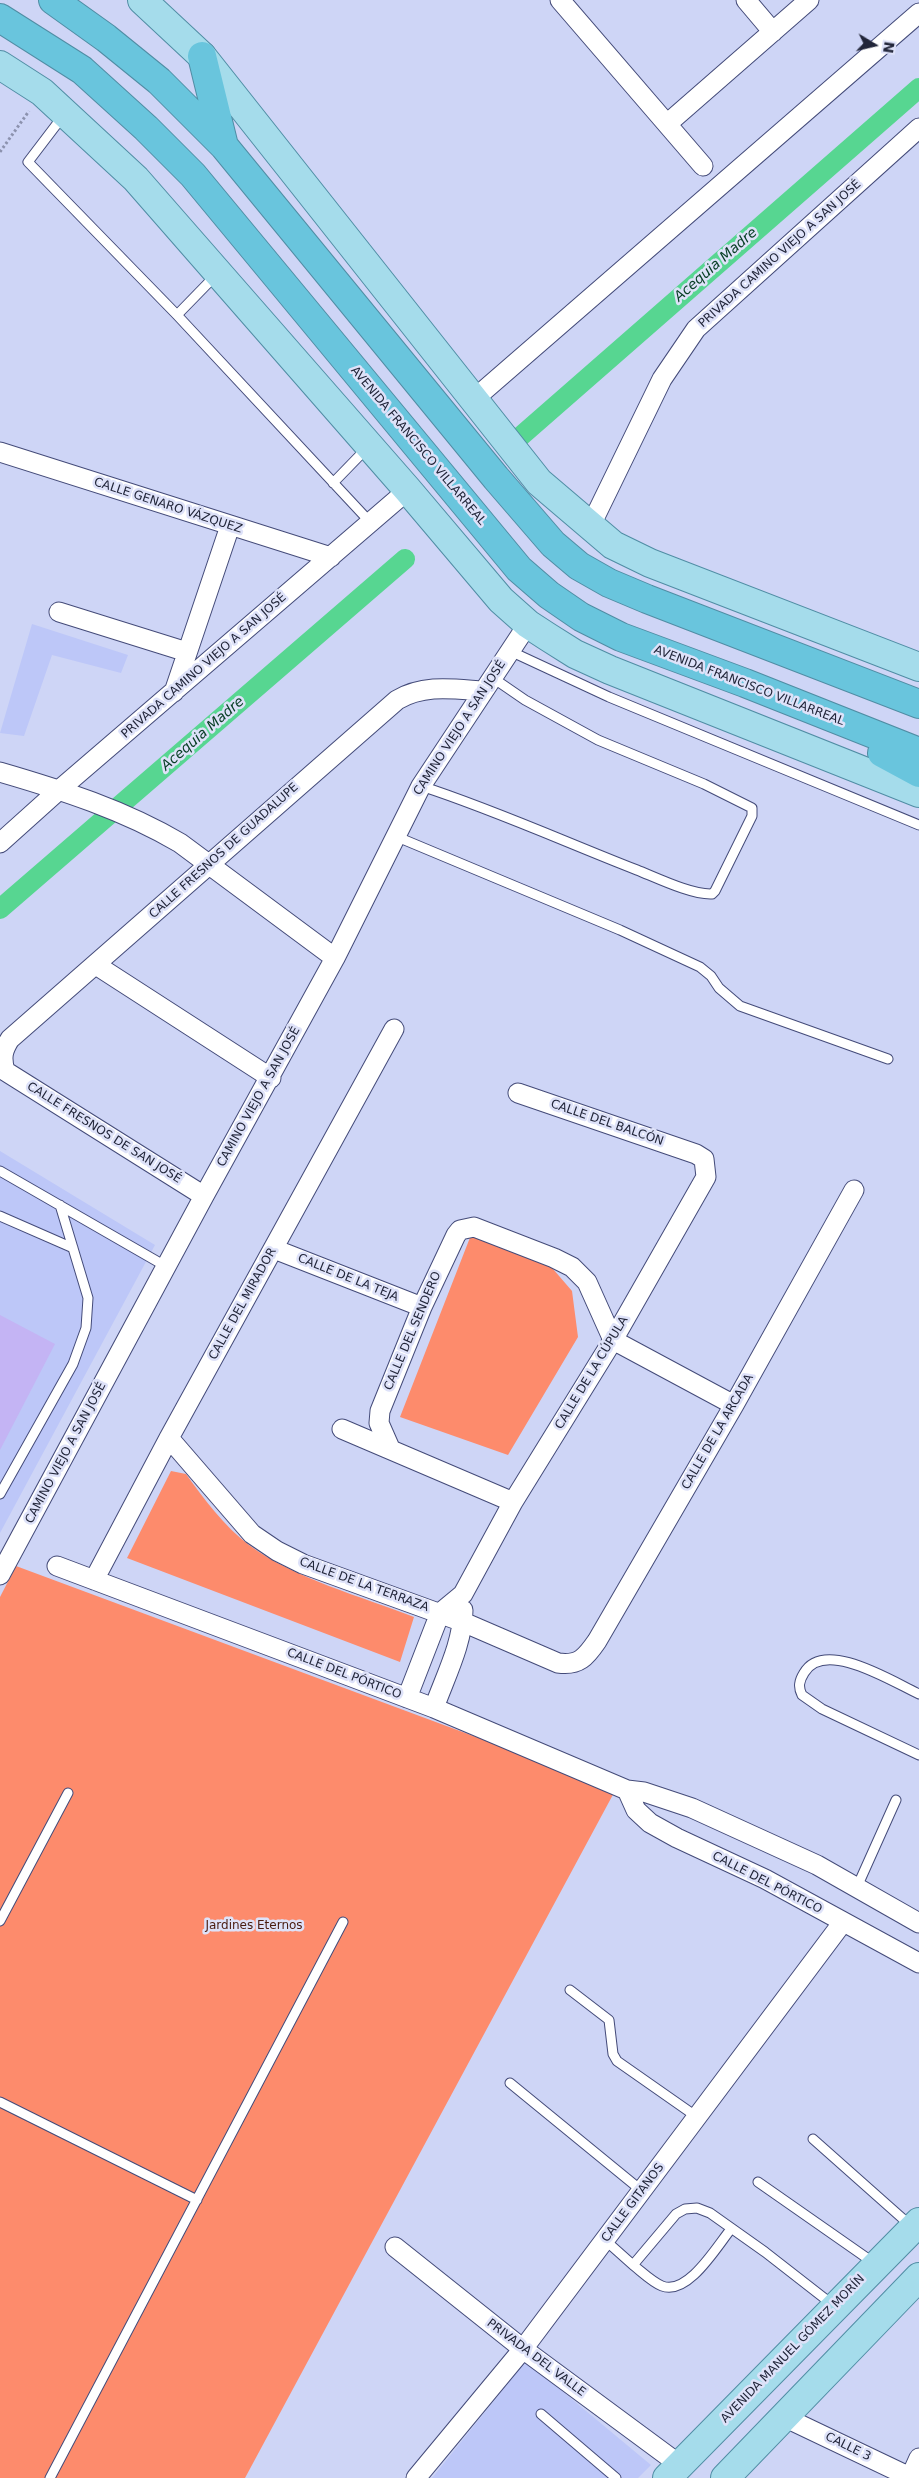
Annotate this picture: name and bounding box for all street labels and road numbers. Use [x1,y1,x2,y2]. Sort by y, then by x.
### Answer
street label: PRIVADA CAMINO VIEJO A SAN JOSÉ [696,177,864,331]
street label: AVENIDA FRANCISCO VILLARREAL [347,364,489,528]
street label: CALLE GENARO VÁZQUEZ [92,475,244,537]
street label: PRIVADA CAMINO VIEJO A SAN JOSÉ [119,590,289,742]
street label: AVENIDA FRANCISCO VILLARREAL [652,643,846,729]
street label: CAMINO VIEJO A SAN JOSÉ [411,658,509,798]
street label: CALLE FRESNOS DE GUADALUPE [147,780,301,922]
street label: CAMINO VIEJO A SAN JOSÉ [214,1024,304,1170]
street label: CALLE FRESNOS DE SAN JOSÉ [24,1079,184,1187]
street label: CALLE DEL BALCÓN [549,1097,665,1149]
street label: CALLE DEL MIRADOR [206,1246,280,1362]
street label: CALLE DE LA TEJA [296,1251,400,1305]
street label: CALLE DEL SENDERO [381,1270,445,1392]
street label: CALLE DE LA CÚPULA [553,1314,631,1432]
street label: CALLE DE LA ARCADA [679,1372,757,1492]
street label: CAMINO VIEJO A SAN JOSÉ [23,1380,109,1526]
street label: CALLE DE LA TERRAZA [297,1555,431,1615]
street label: CALLE DEL PÓRTICO [285,1646,403,1702]
street label: CALLE DEL PÓRTICO [710,1849,824,1917]
street label: CALLE GITANOS [599,2161,667,2245]
street label: AVENIDA MANUEL GÓMEZ MORÍN [718,2272,868,2426]
street label: PRIVADA DEL VALLE [484,2316,588,2400]
street label: CALLE 3 [823,2430,873,2464]

